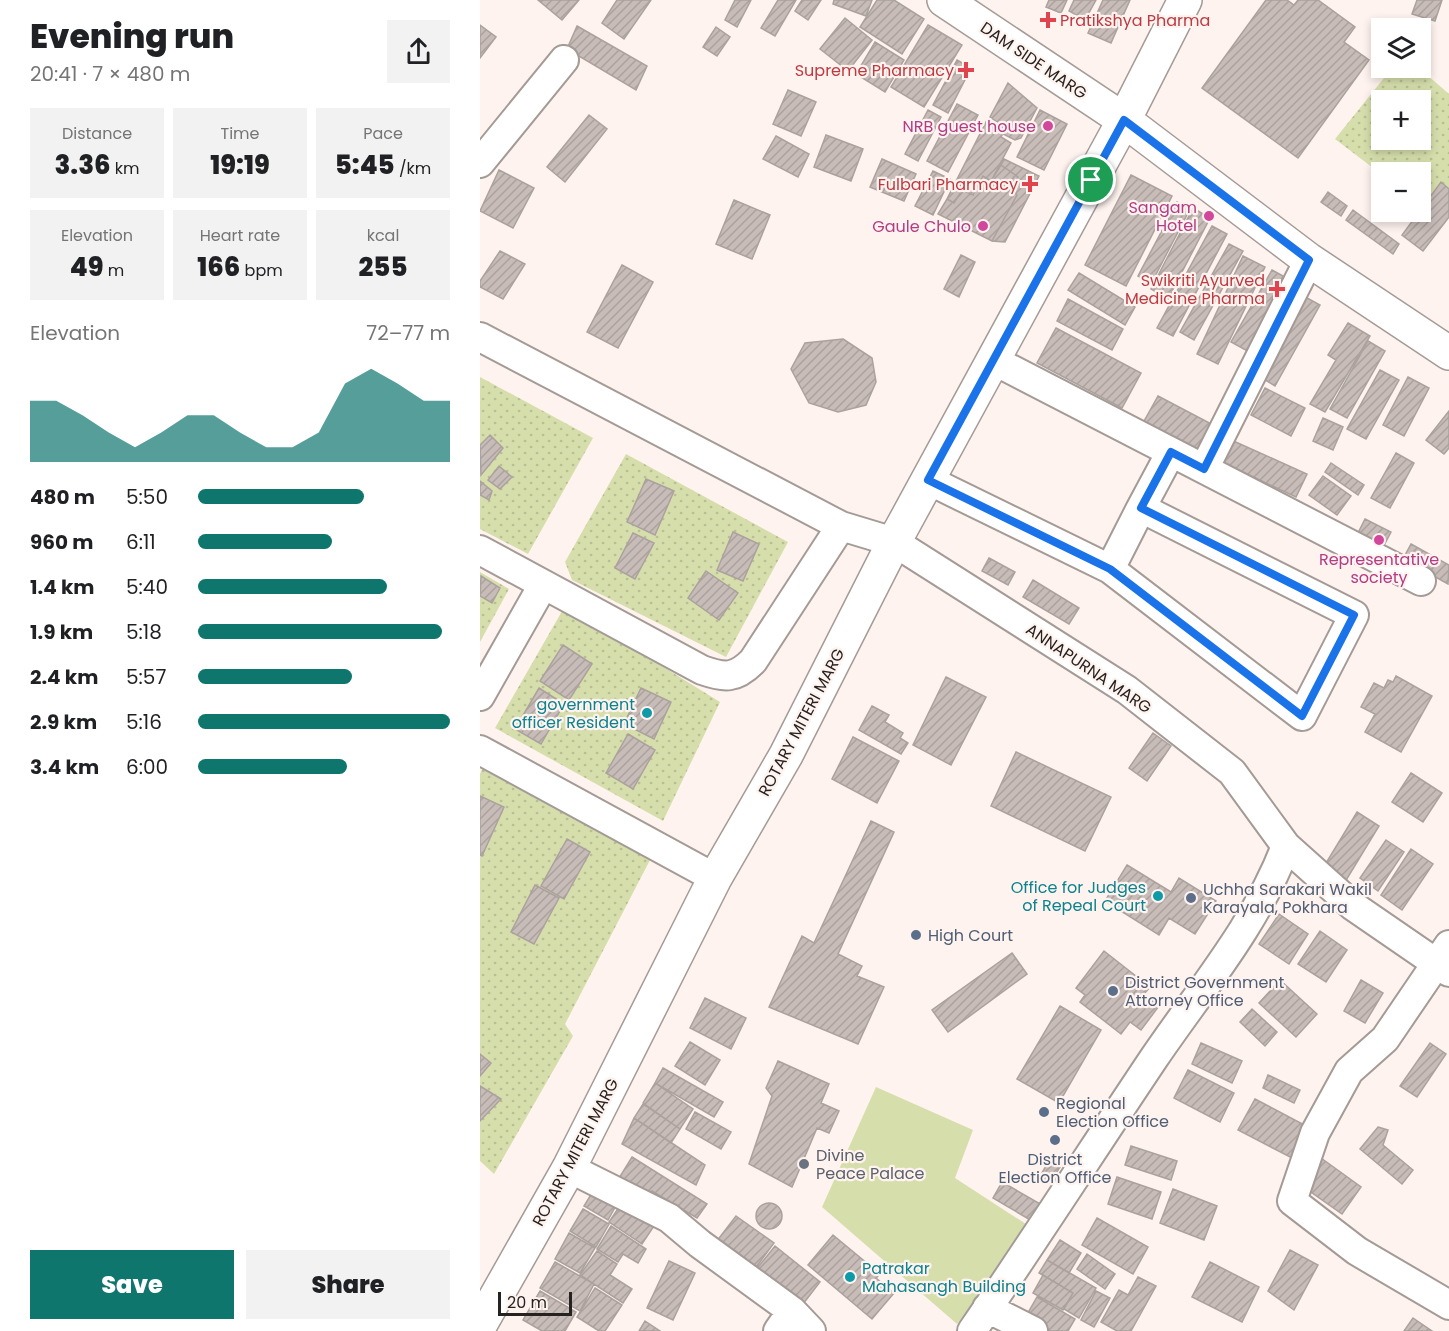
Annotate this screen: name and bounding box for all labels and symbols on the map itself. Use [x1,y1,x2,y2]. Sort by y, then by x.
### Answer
place label: Pratikshya Pharma [1060,9,1210,32]
marker: Pratikshya Pharma [1041,13,1055,27]
street label: DAM SIDE MARG [976,16,1092,105]
place label: Supreme Pharmacy [795,59,954,82]
marker: Supreme Pharmacy [959,63,973,77]
place label: NRB guest house [903,115,1036,138]
marker: NRB guest house [1041,119,1055,133]
pin [1065,154,1116,205]
place label: Fulbari Pharmacy [878,173,1018,196]
marker: Fulbari Pharmacy [1023,177,1037,191]
place label: Sangam Hotel [1128,196,1197,237]
marker: Sangam Hotel [1202,209,1216,223]
place label: Gaule Chulo [872,215,971,238]
marker: Gaule Chulo [976,219,990,233]
place label: Swikriti Ayurved Medicine Pharma [1125,269,1265,310]
marker: Swikriti Ayurved Medicine Pharma [1270,282,1284,296]
marker: Representative society [1372,533,1386,547]
place label: Representative society [1319,548,1439,589]
street label: ANNAPURNA MARG [1021,618,1156,719]
street label: ROTARY MITERI MARG [753,644,850,800]
place label: government officer Resident [512,693,635,734]
marker: government officer Resident [640,706,654,720]
place label: Office for Judges of Repeal Court [1011,876,1146,917]
place label: Uchha Sarakari Wakil Karayala, Pokhara [1203,878,1372,919]
marker: Office for Judges of Repeal Court [1151,889,1165,903]
marker: Uchha Sarakari Wakil Karayala, Pokhara [1184,891,1198,905]
place label: High Court [928,924,1013,947]
marker: High Court [909,928,923,942]
place label: District Government Attorney Office [1125,971,1285,1012]
marker: District Government Attorney Office [1106,984,1120,998]
street label: ROTARY MITERI MARG [527,1074,624,1230]
place label: Regional Election Office [1056,1092,1169,1133]
marker: Regional Election Office [1037,1105,1051,1119]
marker: District Election Office [1048,1133,1062,1147]
place label: Divine Peace Palace [816,1144,924,1185]
place label: District Election Office [999,1148,1112,1189]
marker: Divine Peace Palace [797,1157,811,1171]
place label: Patrakar Mahasangh Building [862,1257,1026,1298]
marker: Patrakar Mahasangh Building [843,1270,857,1284]
scale bar [498,1289,572,1316]

